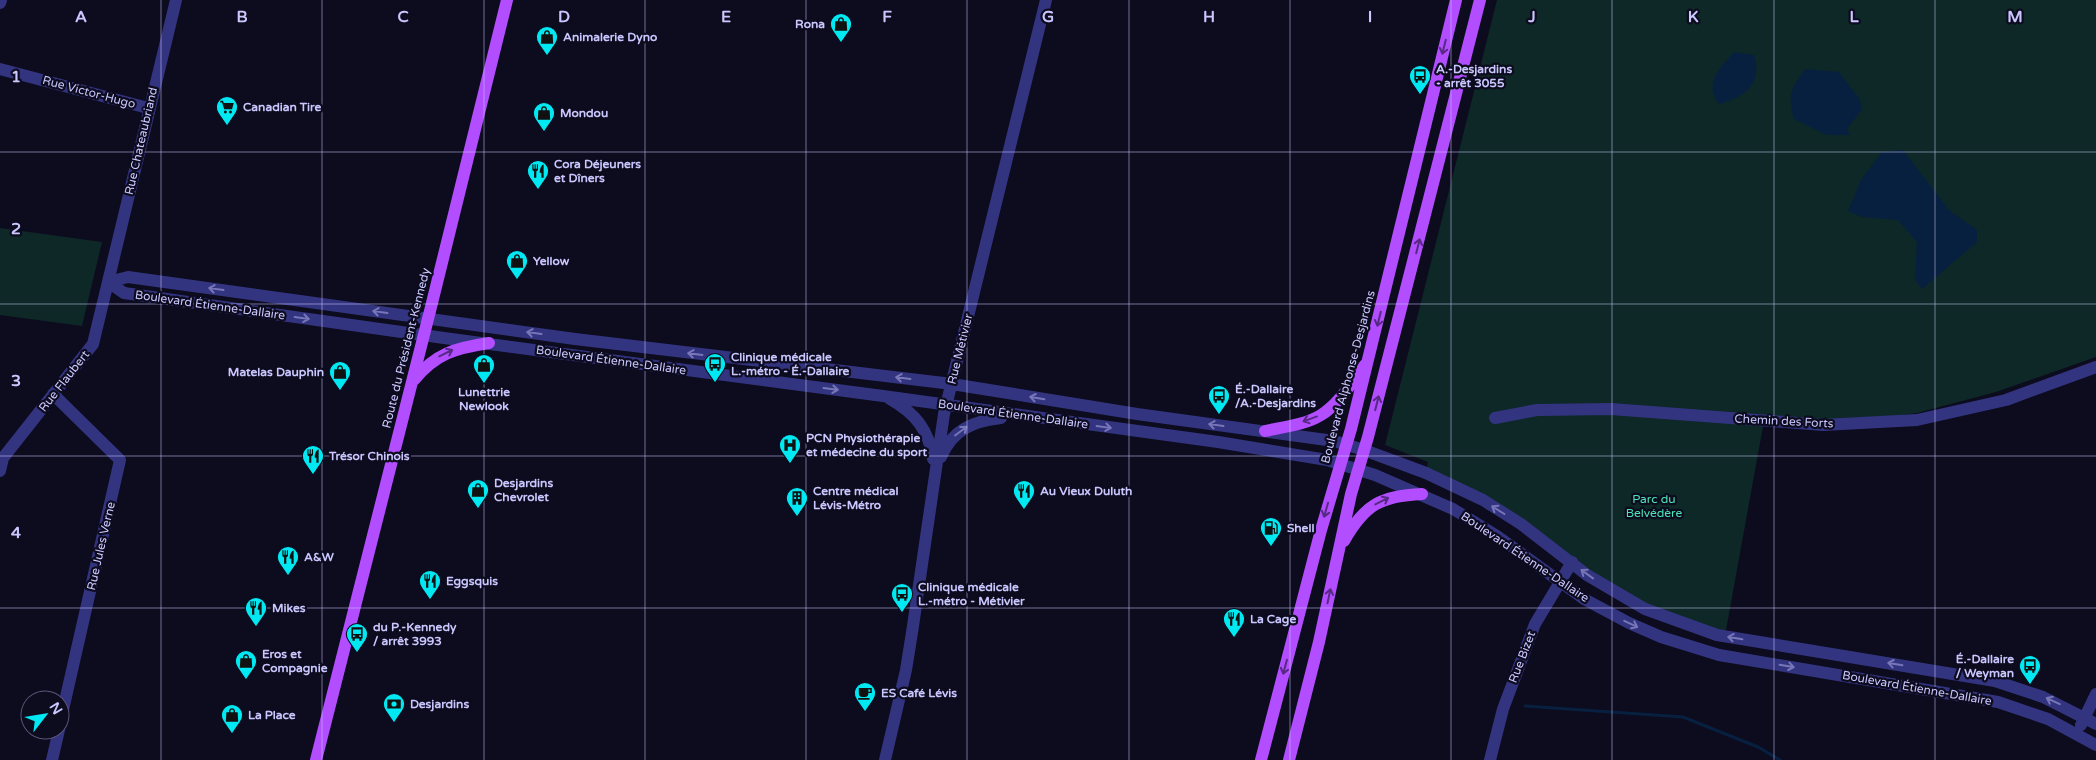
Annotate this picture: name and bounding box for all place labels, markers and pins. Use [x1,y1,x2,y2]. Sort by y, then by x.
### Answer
shop icon: Rona [829,12,853,43]
place label: Rona [795,17,825,31]
shop icon: Animalerie Dyno [535,25,559,56]
place label: Animalerie Dyno [563,30,657,45]
place label: A.-Desjardins - arrêt 3055 [1436,62,1512,90]
bus stop icon: A.-Desjardins - arrêt 3055 [1408,64,1432,95]
supermarket icon: Canadian Tire [215,95,239,126]
place label: Canadian Tire [243,100,321,114]
shop icon: Mondou [532,101,556,132]
place label: Mondou [560,106,608,120]
place label: Cora Déjeuners et Dîners [554,157,641,185]
restaurant icon: Cora Déjeuners et Dîners [526,159,550,190]
shop icon: Yellow [505,249,529,280]
place label: Yellow [533,254,570,268]
place label: Clinique médicale L.-métro - É.-Dallaire [731,350,850,378]
bus stop icon: Clinique médicale L.-métro - É.-Dallaire [703,352,727,383]
shop icon: Lunettrie Newlook [472,353,496,384]
shop icon: Matelas Dauphin [328,360,352,391]
place label: Matelas Dauphin [228,365,324,380]
place label: É.-Dallaire /A.-Desjardins [1235,382,1316,411]
bus stop icon: É.-Dallaire /A.-Desjardins [1207,384,1231,415]
place label: Lunettrie Newlook [458,385,510,413]
place label: PCN Physiothérapie et médecine du sport [806,431,927,460]
hospital icon: PCN Physiothérapie et médecine du sport [778,433,802,464]
restaurant icon: Trésor Chinois [301,444,325,475]
place label: Trésor Chinois [328,449,410,463]
place label: Desjardins Chevrolet [494,476,553,504]
shop icon: Desjardins Chevrolet [466,478,490,509]
restaurant icon: Au Vieux Duluth [1012,479,1036,510]
place label: Centre médical Lévis-Métro [813,484,899,512]
place label: Au Vieux Duluth [1040,484,1132,498]
building icon: Centre médical Lévis-Métro [785,486,809,517]
fuel station icon: Shell [1259,516,1283,547]
place label: Shell [1287,521,1314,535]
restaurant icon: A&W [276,545,300,576]
place label: A&W [304,550,335,564]
restaurant icon: Eggsquis [418,569,442,600]
place label: Eggsquis [446,574,498,589]
place label: Clinique médicale L.-métro - Métivier [918,580,1025,608]
bus stop icon: Clinique médicale L.-métro - Métivier [890,582,914,613]
restaurant icon: Mikes [244,596,268,627]
place label: Mikes [272,601,306,615]
restaurant icon: La Cage [1222,607,1246,638]
place label: La Cage [1250,612,1296,627]
place label: du P.-Kennedy / arrêt 3993 [373,620,457,648]
bus stop icon: du P.-Kennedy / arrêt 3993 [345,622,369,653]
place label: Eros et Compagnie [262,647,328,676]
shop icon: Eros et Compagnie [234,649,258,680]
place label: É.-Dallaire / Weyman [1956,652,2014,681]
bus stop icon: É.-Dallaire / Weyman [2018,654,2042,685]
cafe icon: ES Café Lévis [853,681,877,712]
place label: ES Café Lévis [881,686,957,700]
bank icon: Desjardins [382,692,406,723]
place label: Desjardins [410,697,469,712]
shop icon: La Place [220,703,244,734]
place label: La Place [248,708,296,722]

